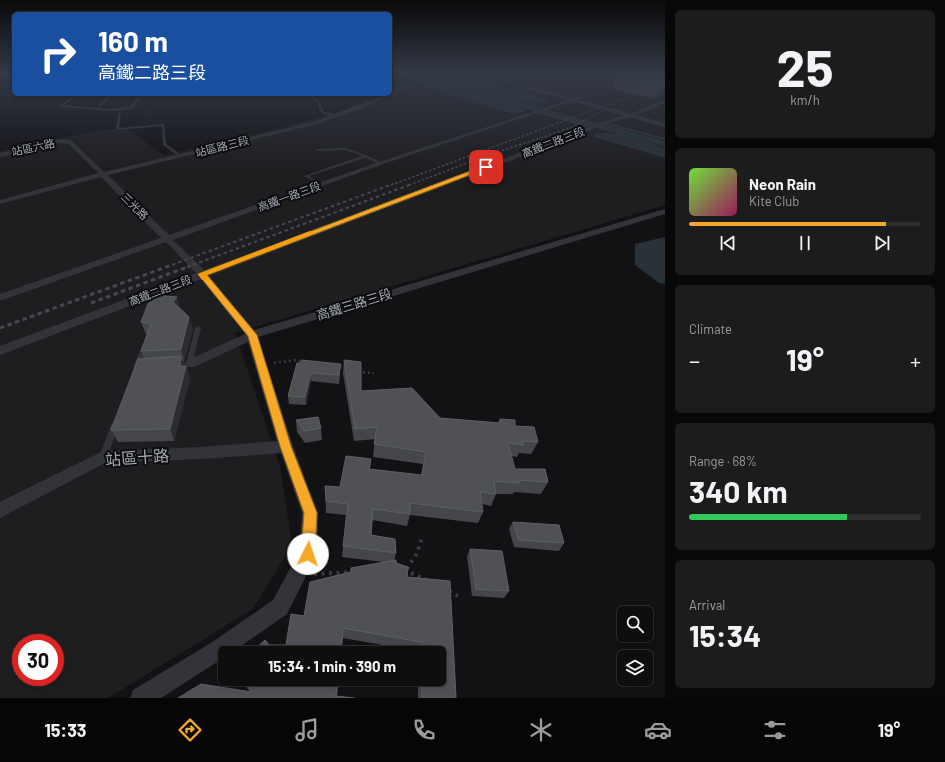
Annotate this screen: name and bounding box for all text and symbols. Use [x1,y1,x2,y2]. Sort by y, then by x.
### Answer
text: 160 m [98,24,168,58]
icon: right [32,28,84,80]
text: 25 [776,35,834,97]
text: 高鐵二路三段 [98,61,206,83]
text: km/h [790,92,820,108]
street label: 高鐵二路三段 [520,124,586,160]
street label: 站區路三段 [194,133,250,159]
street label: 站區六路 [10,136,56,158]
pin [469,150,503,184]
icon: arrive [475,156,497,178]
text: Neon Rain [749,175,816,193]
street label: 高鐵一路三段 [256,179,322,213]
street label: 三光路 [119,190,151,222]
text: Kite Club [749,193,799,209]
icon: previous [717,232,739,254]
icon: pause [794,232,816,254]
icon: next [871,232,893,254]
street label: 高鐵二路三段 [127,272,193,308]
street label: 高鐵三路三段 [314,285,394,323]
text: Climate [689,321,732,337]
text: 19° [786,341,824,377]
text: − [689,347,700,373]
text: + [910,347,921,373]
street label: 站區十路 [104,445,170,469]
text: Range · 68% [689,453,757,469]
text: 340 km [689,473,788,509]
position arrow [287,533,329,575]
text: Arrival [689,597,725,613]
map controls [617,606,653,686]
button: search [617,606,653,642]
text: 15:34 [689,617,761,653]
speed limit sign: 30 [12,634,64,686]
button: layers [617,650,653,686]
text: 15:34 · 1 min · 390 m [268,657,396,675]
icon: directions [176,716,204,744]
icon: music [293,716,321,744]
icon: phone [410,716,438,744]
icon: climate [527,716,555,744]
icon: car [644,716,672,744]
icon: filters [761,716,789,744]
text: 15:33 [45,719,87,741]
text: 19° [878,719,900,741]

